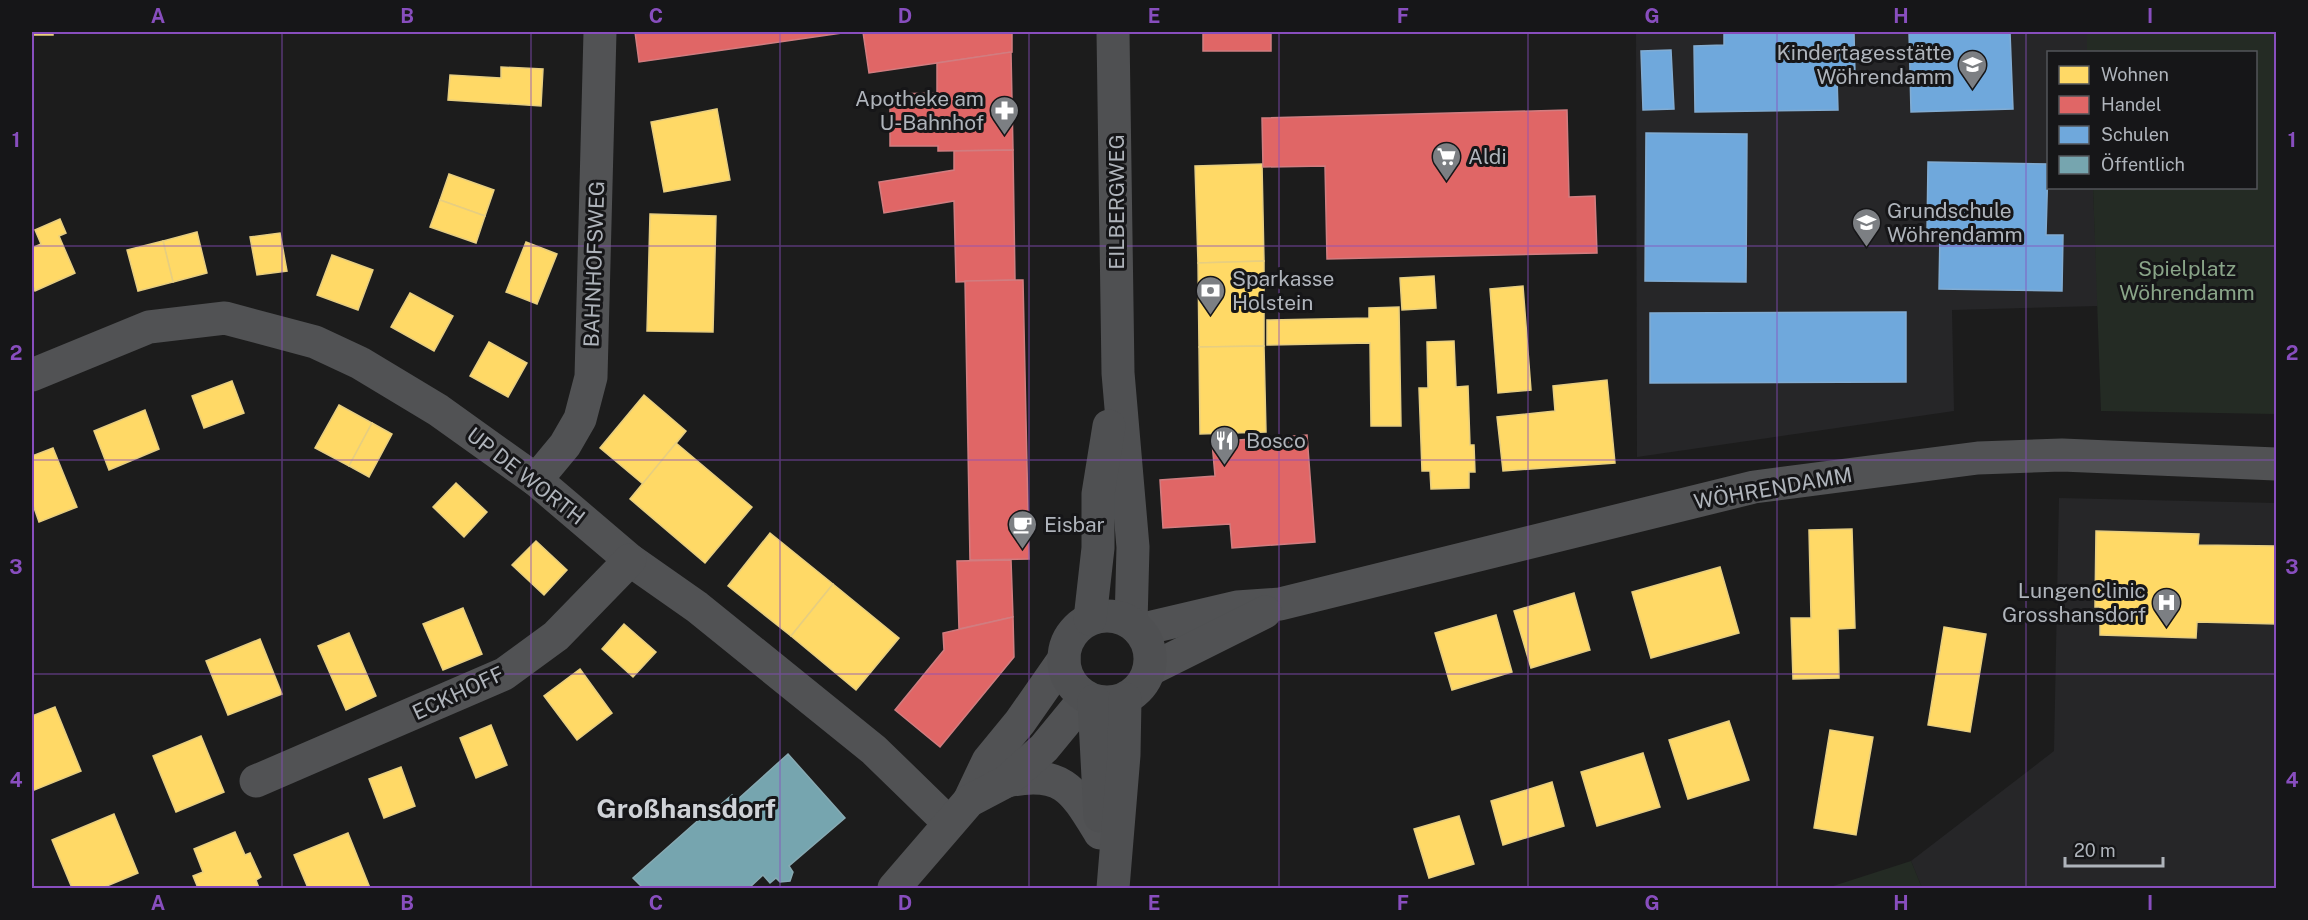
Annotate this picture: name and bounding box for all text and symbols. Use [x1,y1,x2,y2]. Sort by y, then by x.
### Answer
text: A [151,4,165,28]
text: B [400,4,414,28]
text: C [649,4,663,28]
text: D [898,4,912,28]
text: E [1148,4,1160,28]
text: F [1397,4,1409,28]
text: G [1644,4,1660,28]
text: H [1893,4,1909,28]
text: I [2147,4,2153,28]
place label: Kindertagesstätte Wöhrendamm [1776,40,1952,89]
school or university icon: Kindertagesstätte Wöhrendamm [1957,48,1989,90]
legend [2047,51,2257,189]
text: Wohnen [2101,64,2169,85]
place label: Apotheke am U-Bahnhof [855,86,984,135]
pharmacy icon: Apotheke am U-Bahnhof [989,94,1021,136]
text: Handel [2101,94,2161,115]
text: Schulen [2101,124,2169,145]
text: 1 [12,128,20,152]
text: 1 [2288,128,2296,152]
street label: EILBERGWEG [1104,134,1129,270]
supermarket icon: Aldi [1431,140,1463,182]
place label: Aldi [1468,144,1507,169]
text: Öffentlich [2101,153,2185,175]
street label: BAHNHOFSWEG [579,180,609,348]
place label: Grundschule Wöhrendamm [1887,198,2023,247]
school or university icon: Grundschule Wöhrendamm [1850,206,1882,248]
park label: Spielplatz Wöhrendamm [2119,256,2255,305]
place label: Sparkasse Holstein [1232,266,1334,315]
bank icon: Sparkasse Holstein [1195,274,1227,316]
text: 2 [10,341,22,365]
text: 2 [2286,341,2298,365]
street label: UP DE WORTH [462,422,590,530]
restaurant icon: Bosco [1209,424,1241,466]
place label: Bosco [1246,428,1306,453]
street label: WÖHRENDAMM [1692,462,1854,514]
cafe icon: Eisbar [1007,508,1039,550]
place label: Eisbar [1044,512,1105,537]
text: 3 [9,555,23,579]
text: 3 [2285,555,2299,579]
place label: LungenClinic Grosshansdorf [2002,578,2146,627]
hospital icon: LungenClinic Grosshansdorf [2151,586,2183,628]
street label: ECKHOFF [408,661,508,725]
text: 4 [9,768,23,792]
text: 4 [2285,768,2299,792]
district label: Großhansdorf [596,792,776,824]
scale bar [2065,830,2162,868]
text: 20 m [2074,840,2116,861]
text: A [151,891,165,915]
text: B [400,891,414,915]
text: C [649,891,663,915]
text: D [898,891,912,915]
text: E [1148,891,1160,915]
text: F [1397,891,1409,915]
text: G [1644,891,1660,915]
text: H [1893,891,1909,915]
text: I [2147,891,2153,915]

